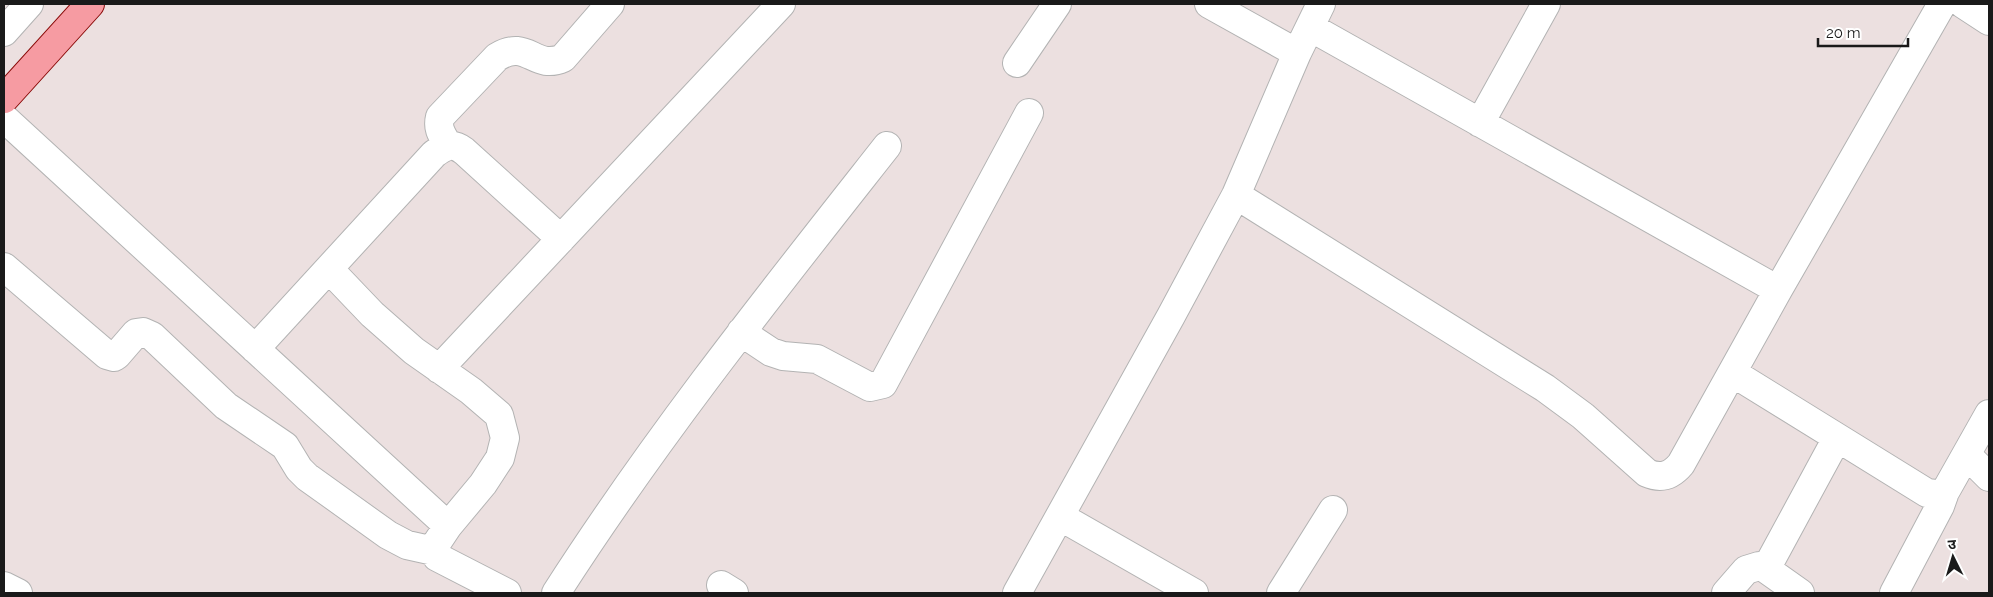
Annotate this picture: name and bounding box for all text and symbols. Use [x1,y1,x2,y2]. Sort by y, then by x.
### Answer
scale bar [1818,15,1908,47]
text: 20 m [1826,24,1861,42]
north arrow [1928,532,1978,582]
text: उ [1947,536,1957,552]

